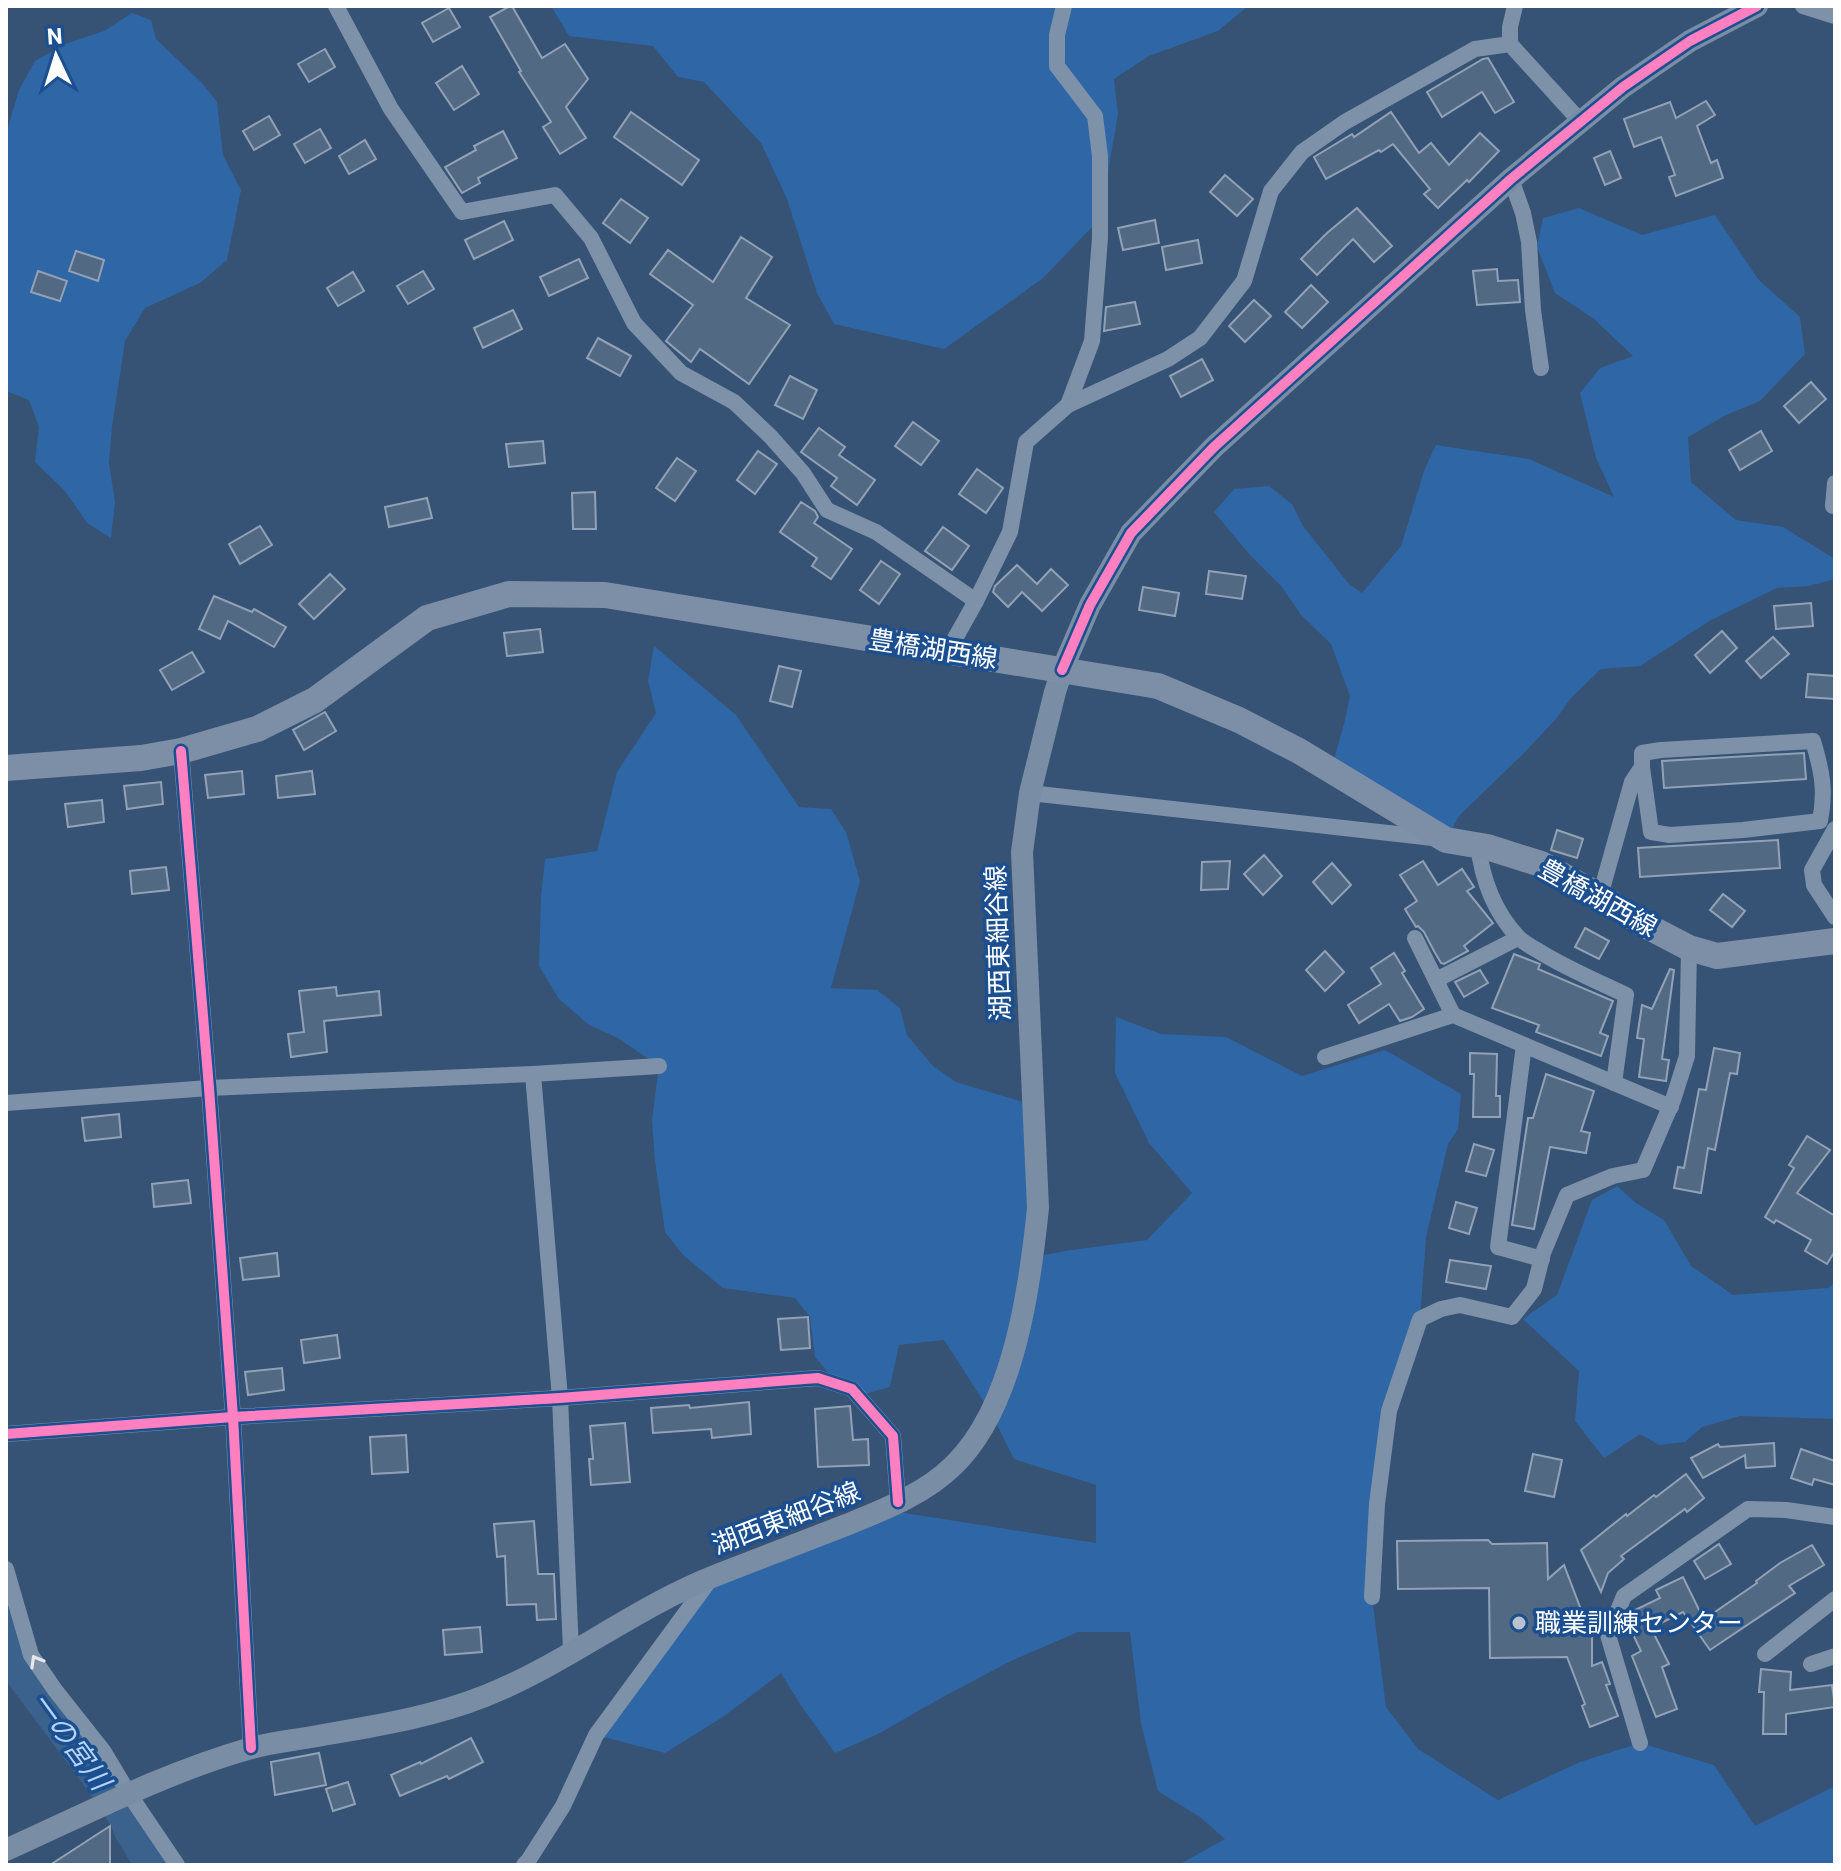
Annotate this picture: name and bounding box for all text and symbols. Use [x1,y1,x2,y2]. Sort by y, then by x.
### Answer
north arrow [16,16,96,96]
text: N [46,24,63,50]
street label: 豊橋湖西線 [866,624,1000,674]
street label: 豊橋湖西線 [1534,853,1662,943]
street label: 湖西東細谷線 [980,865,1016,1021]
street label: 湖西東細谷線 [708,1476,864,1560]
place label: 職業訓練センター [1535,1608,1743,1638]
marker: 職業訓練センター [1510,1614,1528,1632]
one-way arrow [30,1655,46,1670]
water label: 一の宮川 [24,1686,119,1799]

